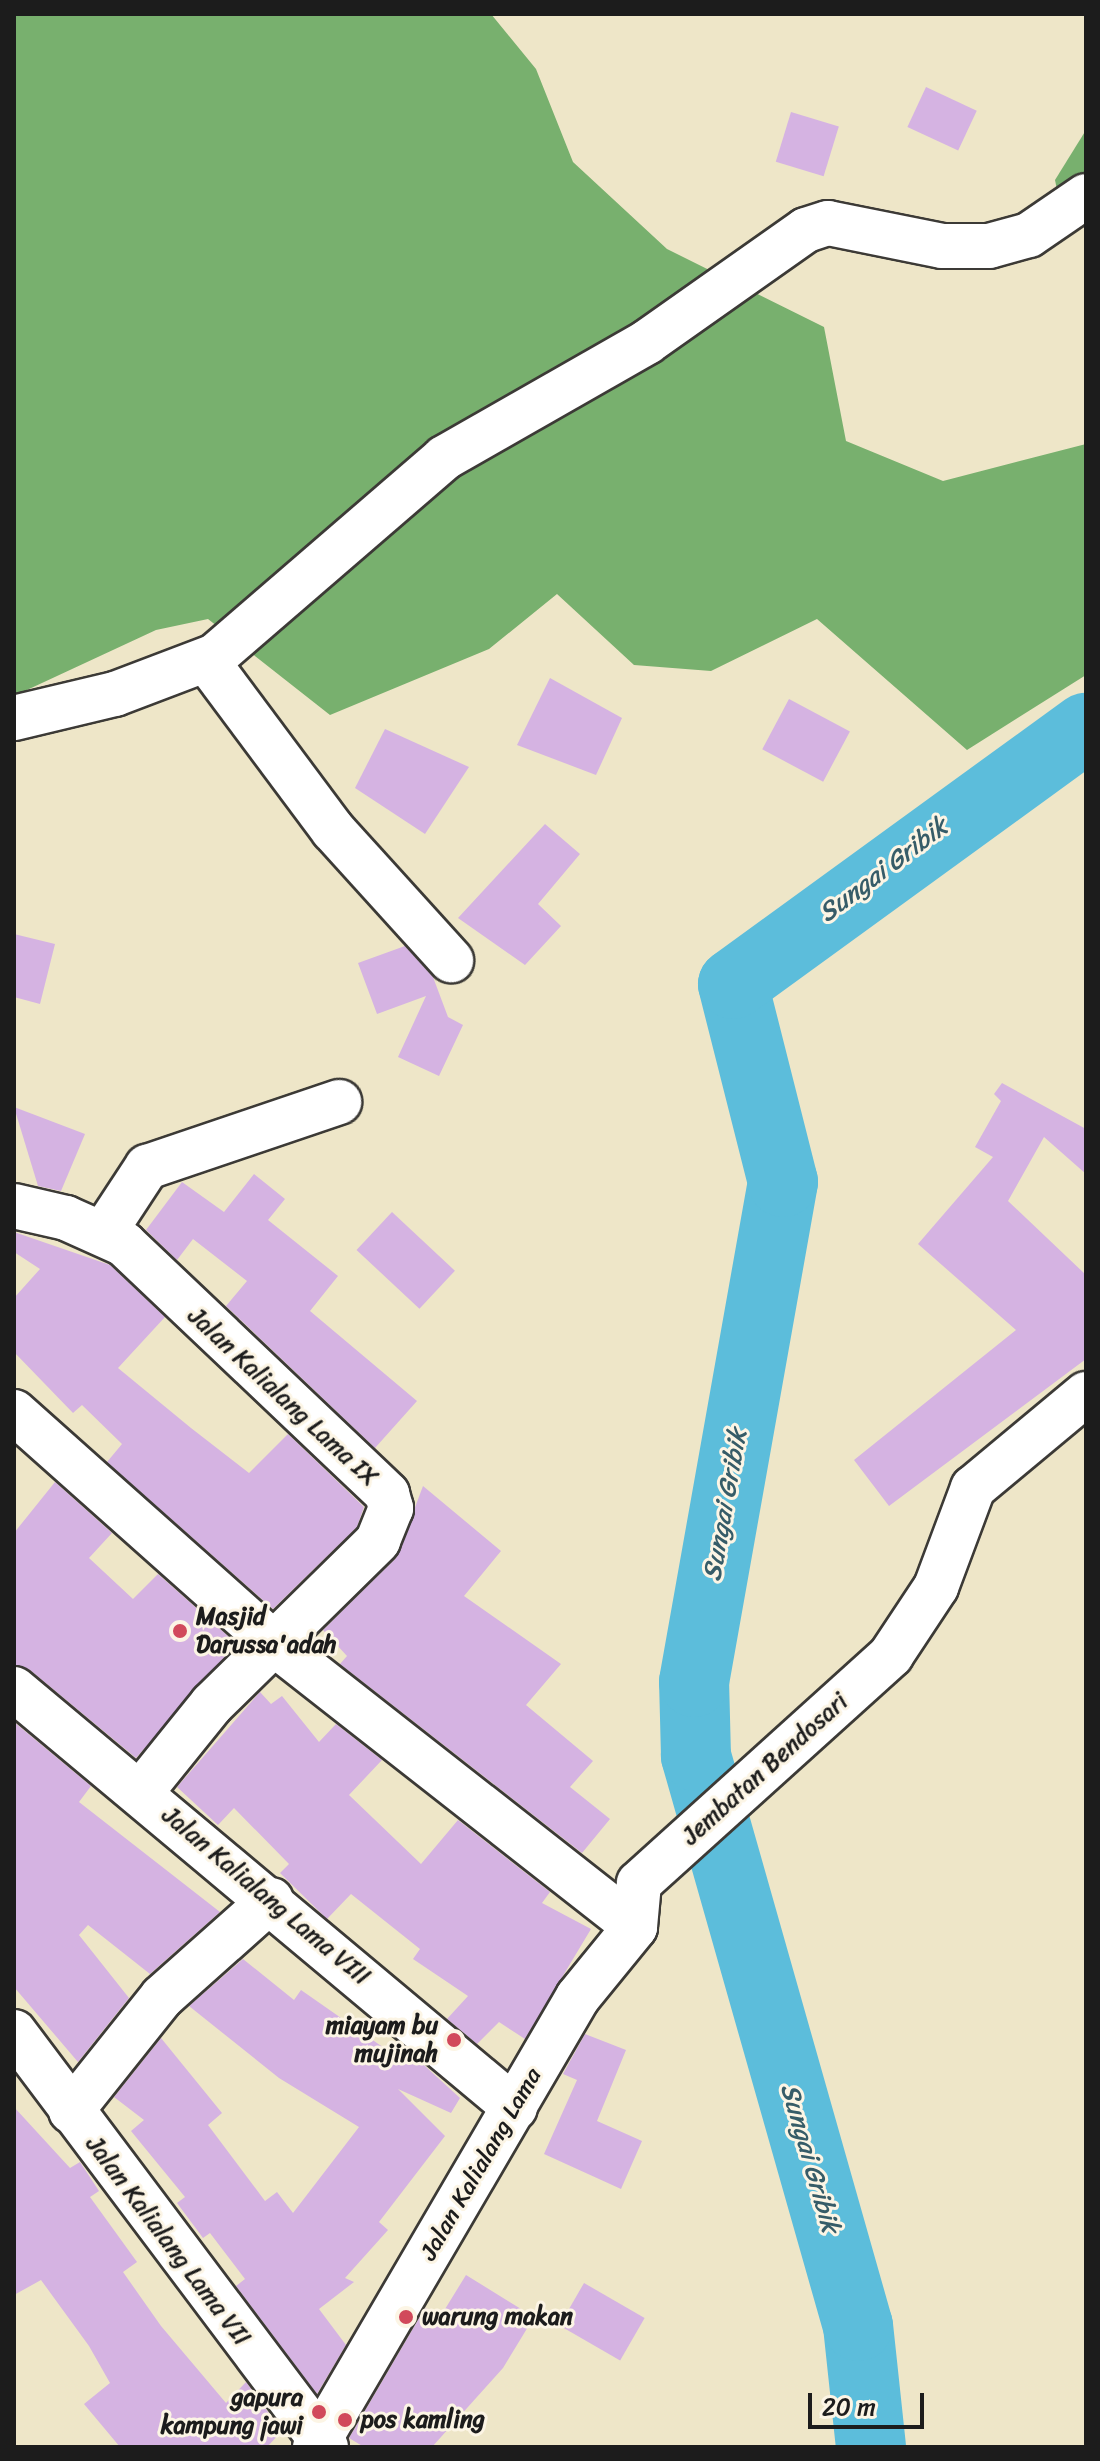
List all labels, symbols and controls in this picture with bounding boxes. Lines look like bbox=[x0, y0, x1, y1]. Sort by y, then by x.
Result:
water label: Sungai Gribik bbox=[812, 811, 954, 929]
street label: Jalan Kalialang Lama IX bbox=[182, 1302, 384, 1492]
water label: Sungai Gribik bbox=[696, 1427, 754, 1583]
place label: Masjid Darussa'adah bbox=[196, 1603, 336, 1659]
marker: Masjid Darussa'adah bbox=[171, 1622, 189, 1640]
street label: Jembatan Bendosari bbox=[677, 1688, 853, 1850]
street label: Jalan Kalialang Lama VIII bbox=[156, 1801, 376, 1991]
place label: miayam bu mujinah bbox=[326, 2012, 438, 2068]
marker: miayam bu mujinah bbox=[445, 2031, 463, 2049]
street label: Jalan Kalialang Lama bbox=[414, 2063, 548, 2265]
water label: Sungai Gribik bbox=[774, 2080, 846, 2236]
street label: Jalan Kalialang Lama VII bbox=[80, 2131, 256, 2351]
place label: warung makan bbox=[422, 2303, 573, 2331]
marker: warung makan bbox=[397, 2308, 415, 2326]
scale bar bbox=[812, 2377, 928, 2427]
place label: gapura kampung jawi bbox=[160, 2384, 303, 2440]
text: 20 m bbox=[822, 2386, 876, 2428]
marker: gapura kampung jawi bbox=[310, 2403, 328, 2421]
place label: pos kamling bbox=[361, 2406, 485, 2434]
marker: pos kamling bbox=[336, 2411, 354, 2429]

